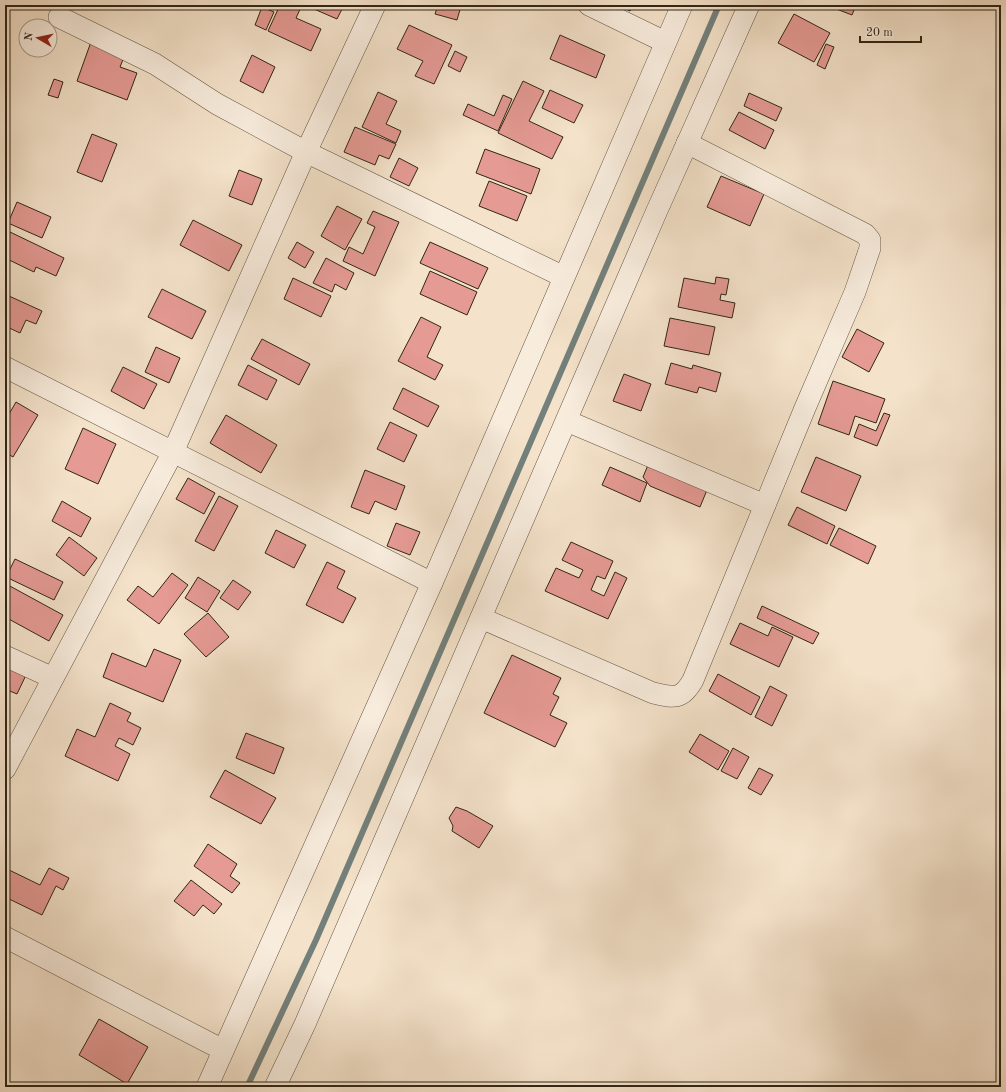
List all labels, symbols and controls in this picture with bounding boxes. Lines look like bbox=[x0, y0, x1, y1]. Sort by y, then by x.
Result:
north arrow bbox=[18, 18, 58, 58]
scale bar bbox=[860, 18, 921, 44]
text: 20 m bbox=[866, 27, 893, 39]
text: N bbox=[24, 31, 36, 42]

